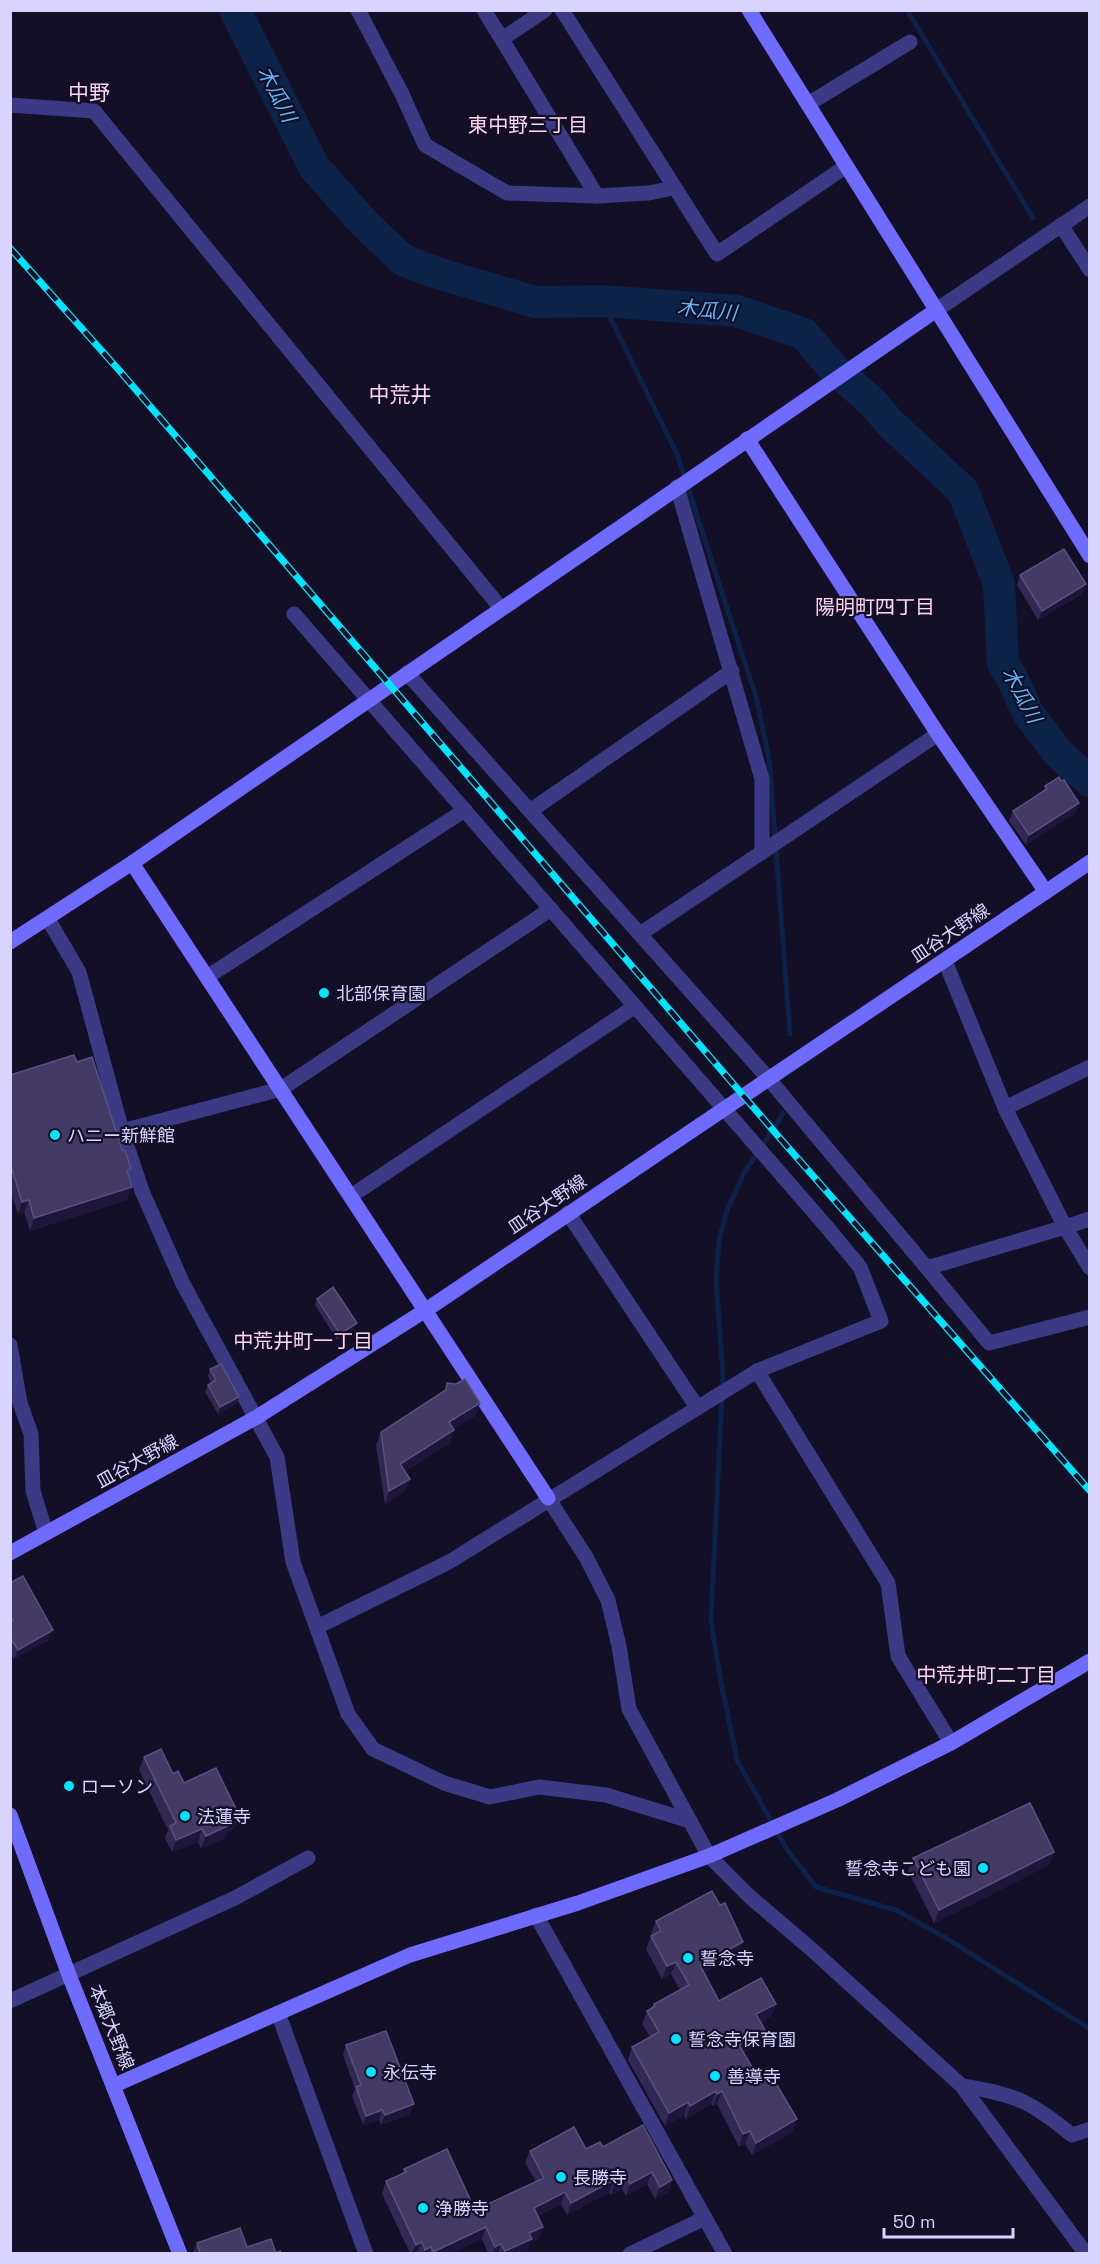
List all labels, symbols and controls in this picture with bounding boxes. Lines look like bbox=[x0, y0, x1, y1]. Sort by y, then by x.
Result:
water label: 木瓜川 bbox=[252, 61, 303, 128]
district label: 中野 bbox=[68, 79, 110, 106]
district label: 東中野三丁目 bbox=[468, 112, 588, 138]
water label: 木瓜川 bbox=[676, 294, 740, 326]
district label: 中荒井 bbox=[369, 381, 432, 408]
district label: 陽明町四丁目 bbox=[815, 594, 935, 620]
water label: 木瓜川 bbox=[996, 662, 1049, 729]
street label: 皿谷大野線 bbox=[906, 898, 994, 968]
place label: 北部保育園 bbox=[336, 982, 426, 1005]
marker: 北部保育園 bbox=[317, 986, 331, 1000]
place label: ハニー新鮮館 bbox=[67, 1124, 175, 1147]
marker: ハニー新鮮館 bbox=[48, 1128, 62, 1142]
street label: 皿谷大野線 bbox=[503, 1169, 591, 1239]
district label: 中荒井町一丁目 bbox=[233, 1328, 373, 1354]
street label: 皿谷大野線 bbox=[92, 1429, 182, 1493]
district label: 中荒井町二丁目 bbox=[916, 1662, 1056, 1688]
place label: ローソン bbox=[81, 1775, 153, 1798]
marker: ローソン bbox=[62, 1779, 76, 1793]
place label: 法蓮寺 bbox=[197, 1805, 251, 1828]
marker: 法蓮寺 bbox=[178, 1809, 192, 1823]
place label: 誓念寺こども園 bbox=[845, 1857, 971, 1880]
marker: 誓念寺こども園 bbox=[976, 1861, 990, 1875]
place label: 誓念寺 bbox=[700, 1947, 754, 1970]
marker: 誓念寺 bbox=[681, 1951, 695, 1965]
street label: 本郷大野線 bbox=[84, 1981, 140, 2073]
place label: 誓念寺保育園 bbox=[688, 2028, 796, 2051]
marker: 誓念寺保育園 bbox=[669, 2032, 683, 2046]
place label: 永伝寺 bbox=[383, 2061, 437, 2084]
marker: 永伝寺 bbox=[364, 2065, 378, 2079]
place label: 善導寺 bbox=[727, 2065, 781, 2088]
marker: 善導寺 bbox=[708, 2069, 722, 2083]
place label: 長勝寺 bbox=[573, 2166, 627, 2189]
marker: 長勝寺 bbox=[554, 2170, 568, 2184]
place label: 浄勝寺 bbox=[435, 2197, 489, 2220]
marker: 浄勝寺 bbox=[416, 2201, 430, 2215]
scale bar bbox=[884, 2201, 1013, 2239]
text: 50 m bbox=[893, 2210, 935, 2233]

